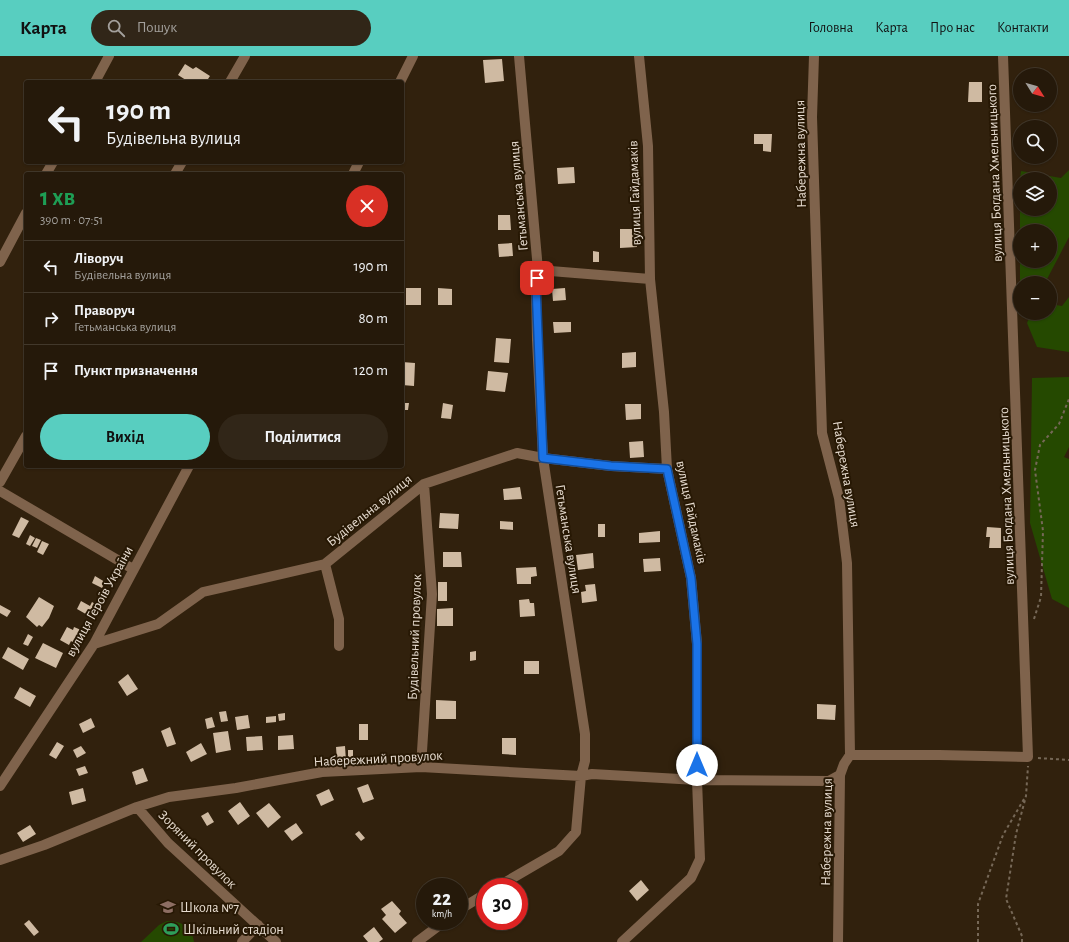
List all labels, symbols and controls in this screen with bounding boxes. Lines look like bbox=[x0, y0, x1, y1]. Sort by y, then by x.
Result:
search box bbox=[91, 10, 371, 46]
icon: search bbox=[105, 17, 127, 39]
text: Карта bbox=[20, 19, 67, 38]
text: Пошук bbox=[137, 20, 177, 35]
text: Головна bbox=[808, 21, 853, 35]
text: Карта bbox=[875, 21, 908, 35]
text: Про нас bbox=[930, 21, 975, 35]
text: Контакти bbox=[997, 21, 1049, 35]
north arrow bbox=[1013, 68, 1057, 112]
map controls bbox=[1013, 68, 1057, 320]
street label: вулиця Богдана Хмельницького bbox=[985, 84, 1005, 262]
icon: left bbox=[40, 96, 92, 148]
text: 190 m bbox=[106, 97, 171, 125]
street label: Набережна вулиця bbox=[793, 100, 809, 208]
button: search bbox=[1013, 120, 1057, 164]
text: Будівельна вулиця bbox=[106, 130, 241, 148]
street label: Гетьманська вулиця bbox=[507, 140, 531, 251]
street label: вулиця Гайдамаків bbox=[626, 140, 644, 246]
button: layers bbox=[1013, 172, 1057, 216]
button: close bbox=[346, 185, 388, 227]
text: 1 хв bbox=[40, 186, 75, 210]
text: 390 m · 07:51 bbox=[40, 214, 103, 227]
button: + bbox=[1013, 224, 1057, 268]
text: Ліворуч bbox=[74, 251, 124, 266]
icon: left bbox=[40, 256, 62, 278]
text: 190 m bbox=[353, 259, 388, 274]
pin bbox=[520, 261, 554, 295]
icon: arrive bbox=[526, 267, 548, 289]
text: Будівельна вулиця bbox=[74, 269, 172, 282]
button: − bbox=[1013, 276, 1057, 320]
text: Праворуч bbox=[74, 303, 135, 318]
icon: right bbox=[40, 308, 62, 330]
text: 80 m bbox=[358, 311, 388, 326]
text: Гетьманська вулиця bbox=[74, 321, 176, 334]
icon: arrive bbox=[40, 360, 62, 382]
text: Пункт призначення bbox=[74, 363, 198, 378]
text: 120 m bbox=[354, 363, 388, 378]
street label: вулиця Богдана Хмельницького bbox=[997, 407, 1017, 585]
button: Вихід bbox=[40, 414, 210, 460]
button: Поділитися bbox=[218, 414, 388, 460]
street label: Набережна вулиця bbox=[830, 420, 862, 529]
street label: вулиця Гайдамаків bbox=[673, 459, 709, 565]
street label: Будівельна вулиця bbox=[324, 472, 415, 549]
street label: Гетьманська вулиця bbox=[552, 484, 584, 595]
street label: вулиця Героїв України bbox=[64, 544, 136, 659]
street label: Будівельний провулок bbox=[406, 573, 424, 700]
position arrow bbox=[676, 744, 718, 786]
street label: Набережний провулок bbox=[313, 749, 443, 769]
street label: Набережна вулиця bbox=[819, 778, 835, 886]
street label: Зоряний провулок bbox=[155, 808, 240, 892]
speed limit sign: 30 bbox=[476, 878, 528, 930]
text: 22 bbox=[433, 889, 451, 909]
school or university icon: Школа №7 bbox=[159, 898, 177, 916]
place label: Школа №7 bbox=[180, 901, 239, 915]
text: km/h bbox=[432, 909, 452, 919]
sports icon: Шкільний стадіон bbox=[162, 920, 180, 938]
place label: Шкільний стадіон bbox=[183, 923, 284, 937]

